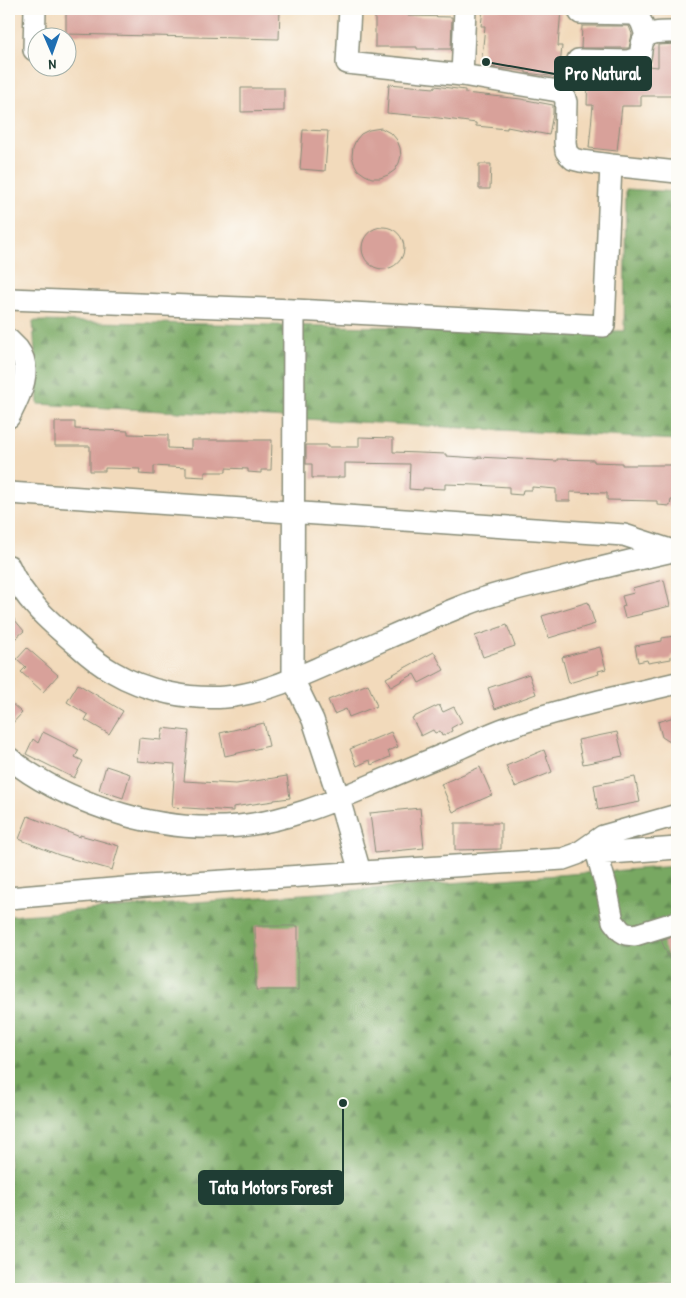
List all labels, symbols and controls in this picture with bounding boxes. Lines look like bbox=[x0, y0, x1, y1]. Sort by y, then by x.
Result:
north arrow bbox=[28, 28, 78, 78]
text: N bbox=[48, 56, 57, 75]
callout: Pro Natural bbox=[555, 57, 651, 90]
text: Pro Natural bbox=[565, 61, 642, 86]
callout: Tata Motors Forest bbox=[199, 1171, 343, 1204]
text: Tata Motors Forest bbox=[208, 1175, 334, 1200]

